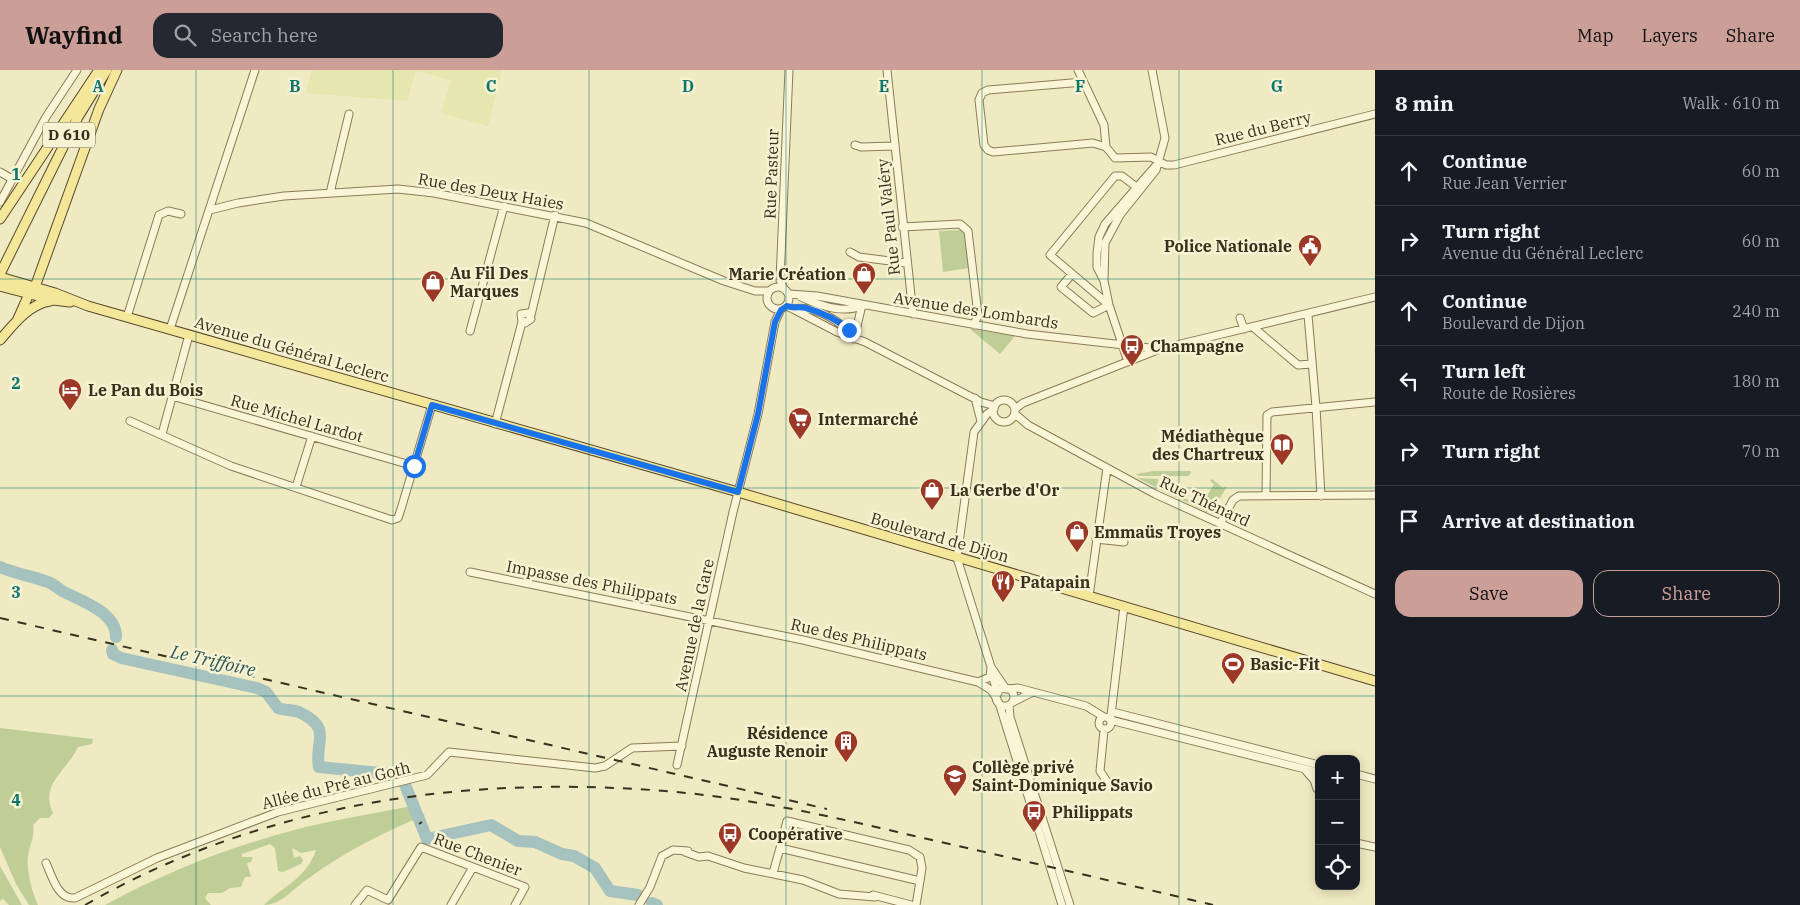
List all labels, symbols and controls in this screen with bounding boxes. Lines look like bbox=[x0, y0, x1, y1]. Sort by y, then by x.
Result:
search box bbox=[153, 13, 503, 58]
text: Wayfind bbox=[25, 19, 123, 51]
icon: search bbox=[171, 21, 199, 49]
text: Search here bbox=[211, 23, 318, 47]
text: Map bbox=[1577, 24, 1614, 47]
text: Layers bbox=[1642, 24, 1698, 47]
text: Share bbox=[1726, 24, 1775, 47]
text: A bbox=[92, 76, 104, 96]
text: B bbox=[289, 76, 301, 96]
text: C bbox=[486, 76, 496, 96]
text: D bbox=[682, 76, 694, 96]
text: E bbox=[879, 76, 889, 96]
text: F bbox=[1075, 76, 1085, 96]
text: G bbox=[1271, 76, 1283, 96]
text: 8 min bbox=[1395, 89, 1454, 117]
text: Walk · 610 m bbox=[1682, 93, 1780, 113]
street label: Rue du Berry bbox=[1213, 106, 1314, 150]
road number: D 610 bbox=[43, 122, 95, 148]
street label: Rue Pasteur bbox=[759, 129, 783, 219]
text: Continue bbox=[1442, 149, 1527, 173]
street label: Rue Paul Valéry bbox=[872, 157, 904, 276]
icon: ahead bbox=[1395, 157, 1423, 185]
text: 60 m bbox=[1742, 161, 1780, 181]
text: 1 bbox=[11, 164, 21, 184]
street label: Rue des Deux Haies bbox=[416, 168, 566, 214]
text: Rue Jean Verrier bbox=[1442, 173, 1567, 193]
text: Turn right bbox=[1442, 219, 1540, 243]
icon: right bbox=[1395, 227, 1423, 255]
text: 60 m bbox=[1742, 231, 1780, 251]
public building icon: Police Nationale bbox=[1297, 233, 1323, 267]
place label: Police Nationale bbox=[1164, 236, 1292, 256]
text: Avenue du Général Leclerc bbox=[1442, 243, 1644, 263]
shop icon: Marie Création bbox=[851, 261, 877, 295]
place label: Au Fil Des Marques bbox=[450, 263, 528, 301]
place label: Marie Création bbox=[728, 264, 846, 284]
shop icon: Au Fil Des Marques bbox=[420, 269, 446, 303]
street label: Avenue des Lombards bbox=[892, 287, 1060, 333]
text: Continue bbox=[1442, 289, 1527, 313]
icon: ahead bbox=[1395, 297, 1423, 325]
text: 240 m bbox=[1732, 301, 1780, 321]
street label: Avenue du Général Leclerc bbox=[192, 312, 392, 386]
text: Boulevard de Dijon bbox=[1442, 313, 1585, 333]
route end bbox=[838, 319, 861, 342]
bus stop icon: Champagne bbox=[1119, 333, 1145, 367]
place label: Champagne bbox=[1150, 336, 1244, 356]
text: Turn left bbox=[1442, 359, 1525, 383]
icon: left bbox=[1395, 367, 1423, 395]
text: 180 m bbox=[1732, 371, 1780, 391]
text: 2 bbox=[11, 373, 21, 393]
hotel icon: Le Pan du Bois bbox=[57, 377, 83, 411]
place label: Le Pan du Bois bbox=[88, 380, 203, 400]
text: Route de Rosières bbox=[1442, 383, 1576, 403]
street label: Rue Michel Lardot bbox=[228, 390, 366, 447]
supermarket icon: Intermarché bbox=[787, 406, 813, 440]
place label: Intermarché bbox=[818, 409, 918, 429]
place label: Médiathèque des Chartreux bbox=[1152, 426, 1265, 464]
library icon: Médiathèque des Chartreux bbox=[1269, 432, 1295, 466]
icon: right bbox=[1395, 437, 1423, 465]
text: Turn right bbox=[1442, 439, 1540, 463]
text: 70 m bbox=[1742, 441, 1780, 461]
route start bbox=[403, 455, 426, 478]
street label: Rue Thénard bbox=[1157, 471, 1254, 531]
shop icon: La Gerbe d'Or bbox=[919, 477, 945, 511]
place label: La Gerbe d'Or bbox=[950, 480, 1060, 500]
icon: arrive bbox=[1395, 507, 1423, 535]
street label: Boulevard de Dijon bbox=[868, 508, 1012, 566]
text: Arrive at destination bbox=[1442, 509, 1635, 533]
shop icon: Emmaüs Troyes bbox=[1064, 519, 1090, 553]
place label: Emmaüs Troyes bbox=[1094, 522, 1221, 542]
street label: Impasse des Philippats bbox=[505, 556, 679, 608]
street label: Avenue de la Gare bbox=[670, 557, 718, 693]
restaurant icon: Patapain bbox=[990, 569, 1016, 603]
button: Save bbox=[1395, 570, 1583, 617]
button: Share bbox=[1593, 570, 1780, 617]
place label: Patapain bbox=[1020, 572, 1091, 592]
text: 3 bbox=[11, 582, 21, 602]
street label: Rue des Philippats bbox=[789, 614, 929, 664]
water label: Le Triffoire bbox=[168, 639, 258, 681]
sports icon: Basic-Fit bbox=[1220, 651, 1246, 685]
place label: Basic-Fit bbox=[1250, 654, 1320, 674]
place label: Résidence Auguste Renoir bbox=[707, 723, 828, 761]
building icon: Résidence Auguste Renoir bbox=[833, 729, 859, 763]
map controls bbox=[1315, 755, 1360, 890]
button: + bbox=[1315, 755, 1360, 800]
street label: Allée du Pré au Goth bbox=[260, 757, 412, 813]
place label: Collège privé Saint-Dominique Savio bbox=[972, 757, 1153, 795]
school or university icon: Collège privé Saint-Dominique Savio bbox=[942, 763, 968, 797]
text: 4 bbox=[11, 790, 21, 810]
bus stop icon: Philippats bbox=[1021, 799, 1047, 833]
button: − bbox=[1315, 800, 1360, 845]
place label: Philippats bbox=[1052, 802, 1133, 822]
bus stop icon: Coopérative bbox=[717, 821, 743, 855]
place label: Coopérative bbox=[748, 824, 843, 844]
street label: Rue Chenier bbox=[431, 828, 525, 880]
button: locate bbox=[1315, 845, 1360, 890]

